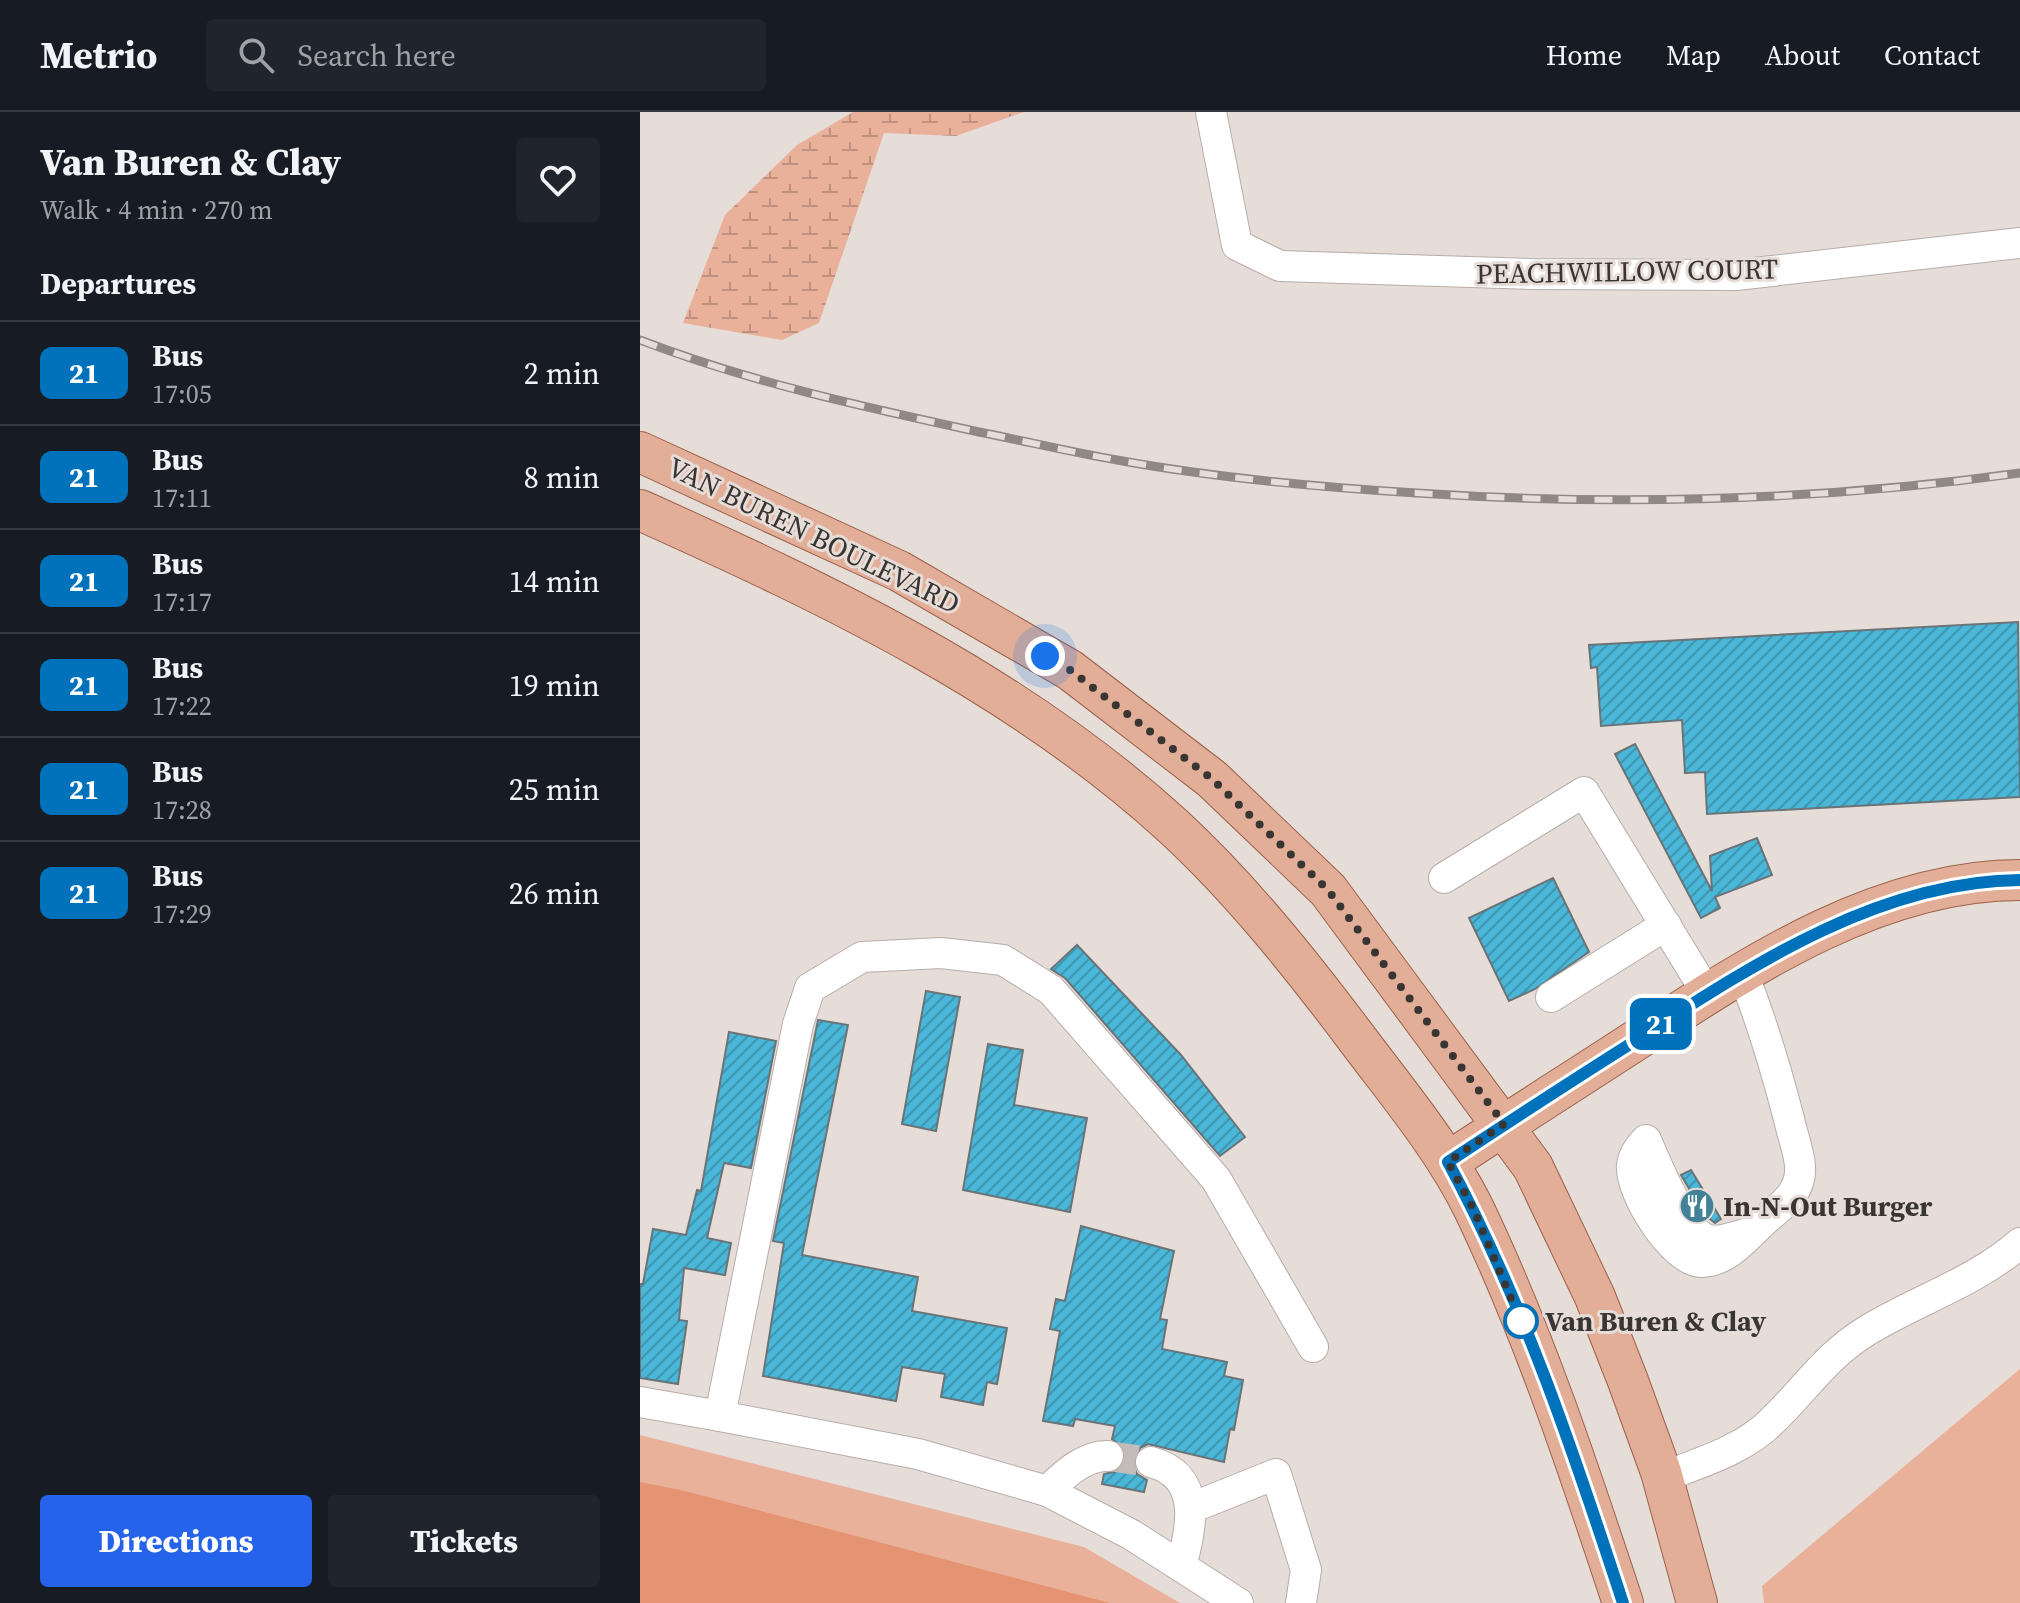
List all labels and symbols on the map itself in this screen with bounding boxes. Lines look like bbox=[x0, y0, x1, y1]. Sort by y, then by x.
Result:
street label: PEACHWILLOW COURT bbox=[1476, 249, 1779, 293]
street label: VAN BUREN BOULEVARD bbox=[662, 448, 966, 622]
your location bbox=[1025, 636, 1065, 676]
line badge: 21 bbox=[1625, 998, 1697, 1050]
restaurant icon: In-N-Out Burger bbox=[1678, 1187, 1716, 1225]
place label: In-N-Out Burger bbox=[1723, 1187, 1932, 1225]
place label: Van Buren & Clay bbox=[1545, 1302, 1766, 1340]
marker: Van Buren & Clay bbox=[1504, 1304, 1538, 1338]

